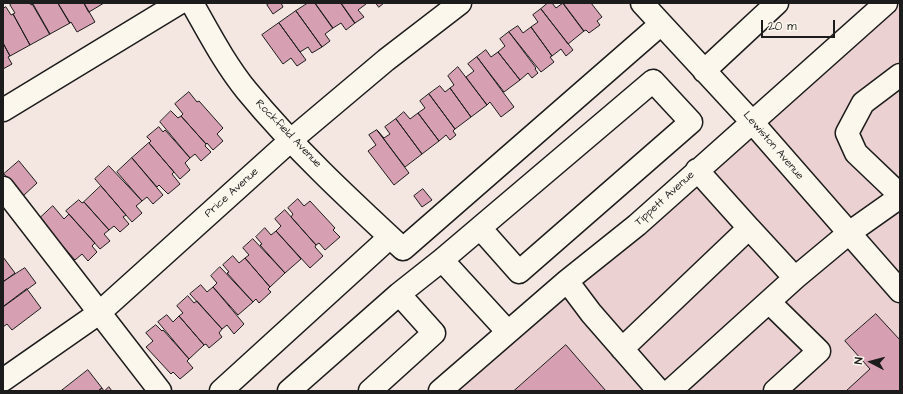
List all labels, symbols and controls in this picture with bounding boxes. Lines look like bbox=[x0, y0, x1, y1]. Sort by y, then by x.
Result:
scale bar bbox=[763, 12, 837, 38]
text: 20 m bbox=[768, 18, 797, 35]
street label: Rockfield Avenue bbox=[252, 97, 324, 171]
street label: Lewiston Avenue bbox=[740, 109, 806, 183]
street label: Price Avenue bbox=[202, 165, 262, 221]
street label: Tippett Avenue bbox=[632, 169, 698, 229]
north arrow bbox=[851, 342, 891, 382]
text: N bbox=[851, 356, 866, 365]

